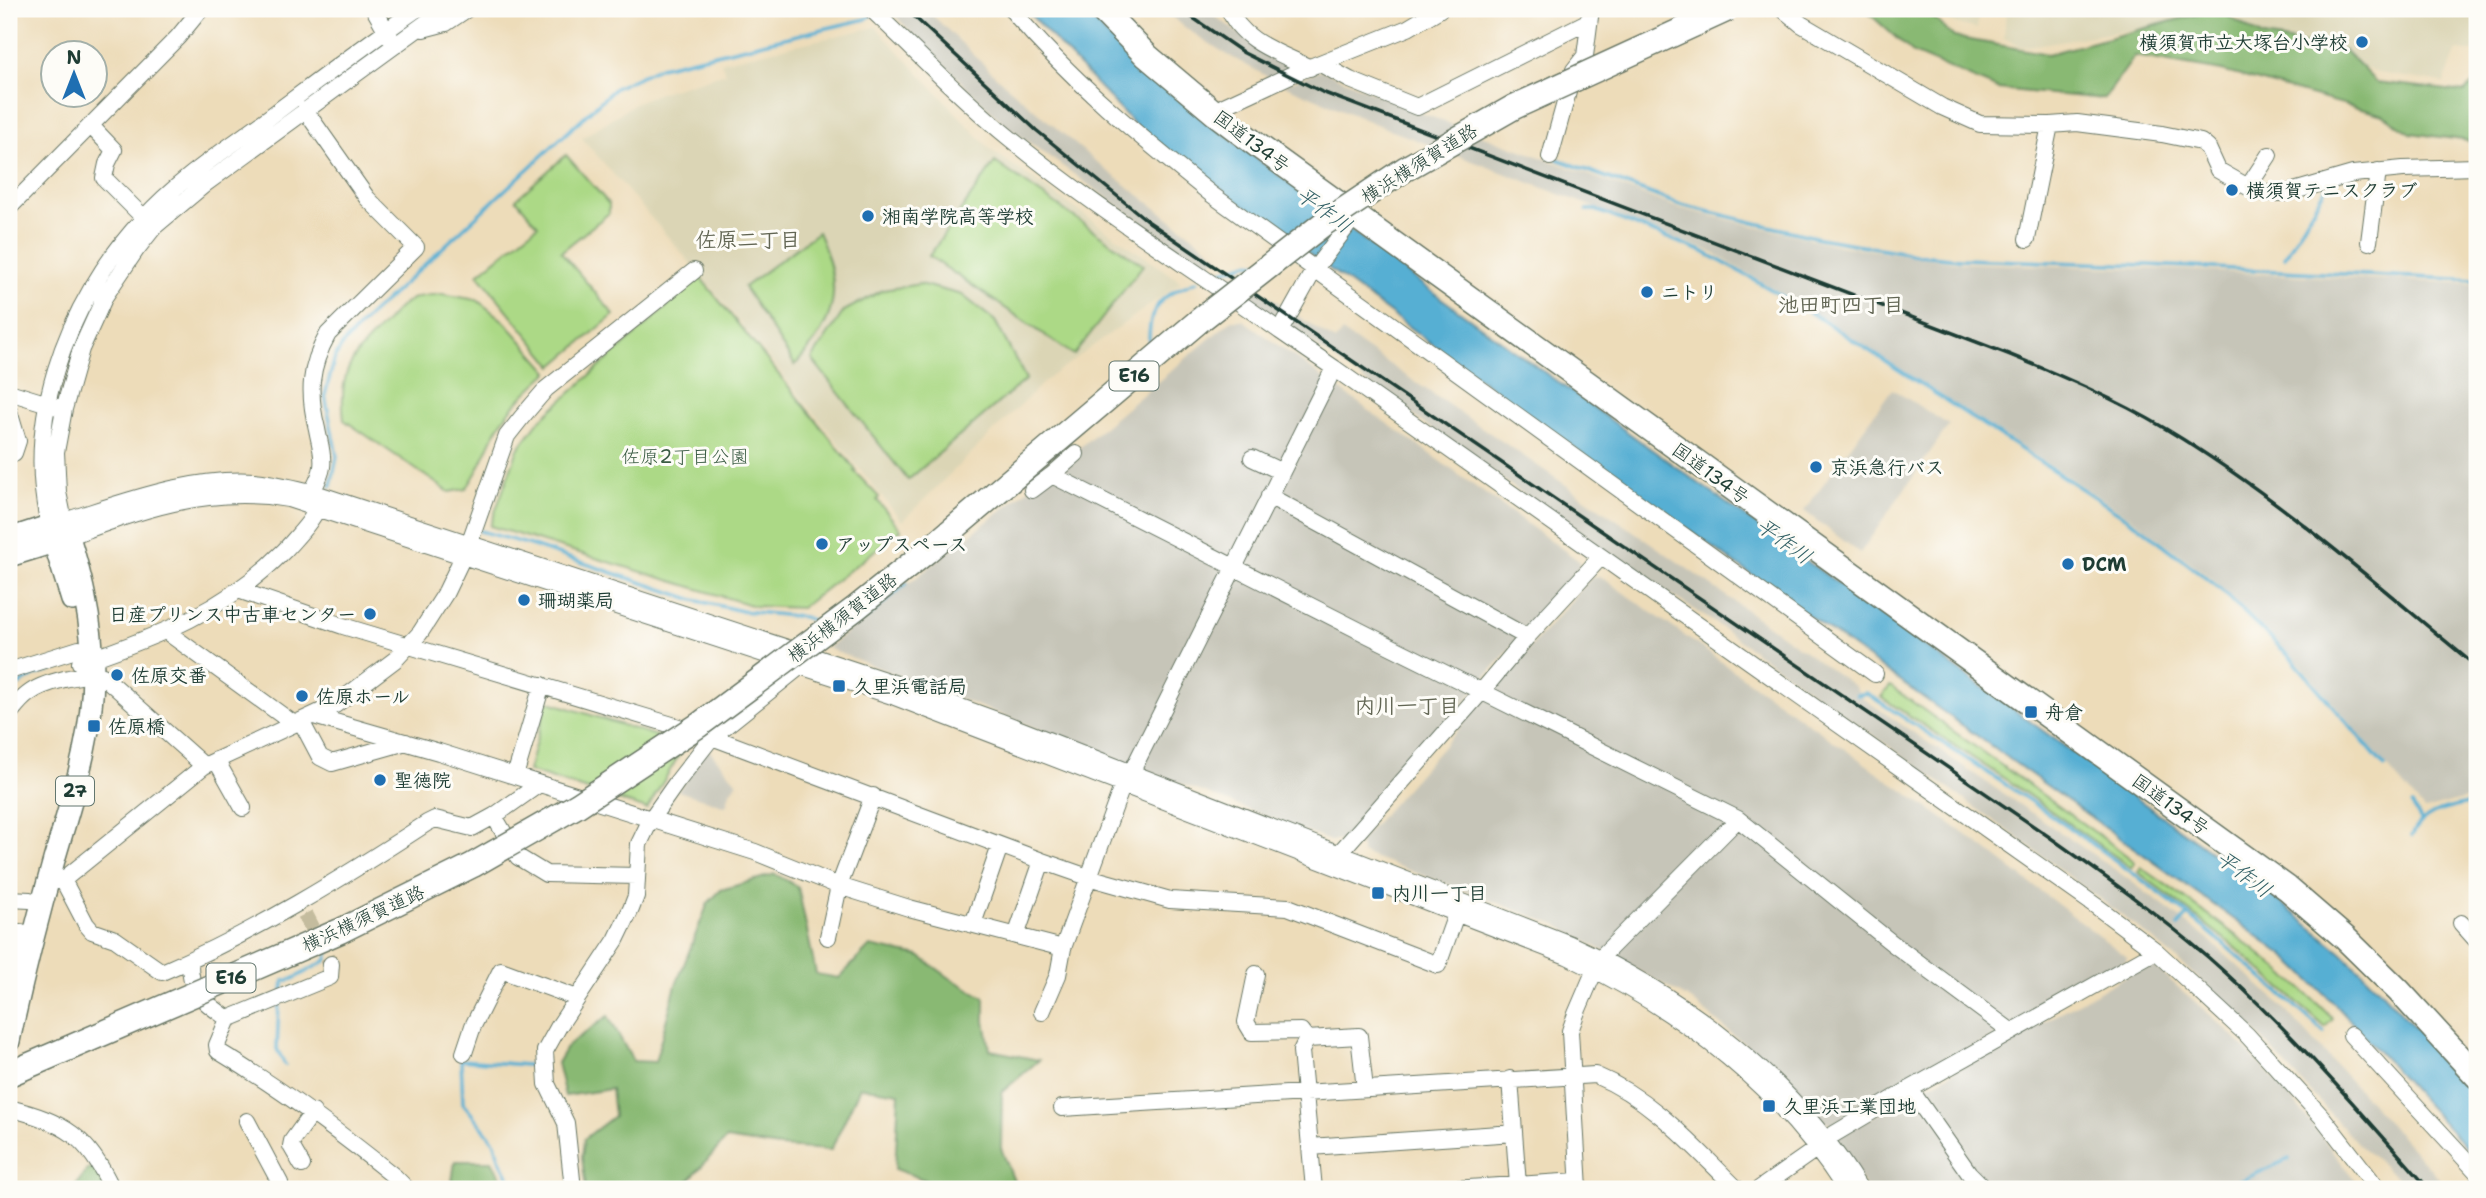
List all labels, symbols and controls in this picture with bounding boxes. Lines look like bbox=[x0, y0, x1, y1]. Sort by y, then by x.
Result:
place label: 横須賀市立大塚台小学校 bbox=[2139, 30, 2348, 55]
marker: 横須賀市立大塚台小学校 bbox=[2354, 34, 2370, 50]
north arrow bbox=[38, 38, 108, 108]
text: N bbox=[66, 45, 82, 70]
street label: 国道134号 bbox=[1208, 104, 1295, 178]
street label: 横浜横須賀道路 bbox=[1356, 118, 1482, 209]
place label: 横須賀テニスクラブ bbox=[2246, 178, 2417, 203]
water label: 平作川 bbox=[1290, 180, 1358, 240]
marker: 横須賀テニスクラブ bbox=[2224, 182, 2240, 198]
place label: 湘南学院高等学校 bbox=[882, 204, 1034, 229]
marker: 湘南学院高等学校 bbox=[860, 208, 876, 224]
district label: 佐原二丁目 bbox=[696, 226, 801, 254]
place label: ニトリ bbox=[1661, 280, 1718, 305]
marker: ニトリ bbox=[1639, 284, 1655, 300]
district label: 池田町四丁目 bbox=[1778, 291, 1904, 319]
road number: E16 bbox=[1110, 362, 1158, 390]
street label: 国道134号 bbox=[1667, 437, 1754, 510]
park label: 佐原2丁目公園 bbox=[621, 444, 749, 469]
place label: 京浜急行バス bbox=[1830, 455, 1944, 480]
marker: 京浜急行バス bbox=[1808, 459, 1824, 475]
water label: 平作川 bbox=[1750, 511, 1818, 571]
place label: アップスペース bbox=[836, 532, 967, 557]
marker: アップスペース bbox=[814, 536, 830, 552]
place label: DCM bbox=[2082, 552, 2127, 577]
marker: DCM bbox=[2060, 556, 2076, 572]
street label: 横浜横須賀道路 bbox=[782, 567, 902, 668]
place label: 珊瑚薬局 bbox=[538, 588, 614, 613]
marker: 珊瑚薬局 bbox=[516, 592, 532, 608]
place label: 日産プリンス中古車センター bbox=[109, 602, 356, 627]
marker: 日産プリンス中古車センター bbox=[362, 606, 378, 622]
place label: 佐原交番 bbox=[131, 663, 207, 688]
marker: 佐原交番 bbox=[109, 667, 125, 683]
place label: 久里浜電話局 bbox=[853, 674, 967, 699]
marker: 久里浜電話局 bbox=[831, 678, 847, 694]
place label: 佐原ホール bbox=[316, 684, 410, 709]
marker: 佐原ホール bbox=[294, 688, 310, 704]
district label: 内川一丁目 bbox=[1355, 692, 1460, 720]
place label: 舟倉 bbox=[2045, 700, 2083, 725]
marker: 舟倉 bbox=[2023, 704, 2039, 720]
place label: 佐原橋 bbox=[108, 714, 165, 739]
marker: 佐原橋 bbox=[86, 718, 102, 734]
place label: 聖徳院 bbox=[394, 768, 451, 793]
street label: 国道134号 bbox=[2127, 768, 2214, 841]
marker: 聖徳院 bbox=[372, 772, 388, 788]
road number: 27 bbox=[56, 776, 94, 806]
water label: 平作川 bbox=[2210, 844, 2278, 904]
street label: 横浜横須賀道路 bbox=[298, 879, 429, 958]
place label: 内川一丁目 bbox=[1392, 881, 1487, 906]
marker: 内川一丁目 bbox=[1370, 885, 1386, 901]
road number: E16 bbox=[206, 964, 256, 993]
place label: 久里浜工業団地 bbox=[1783, 1094, 1916, 1119]
marker: 久里浜工業団地 bbox=[1761, 1098, 1777, 1114]

